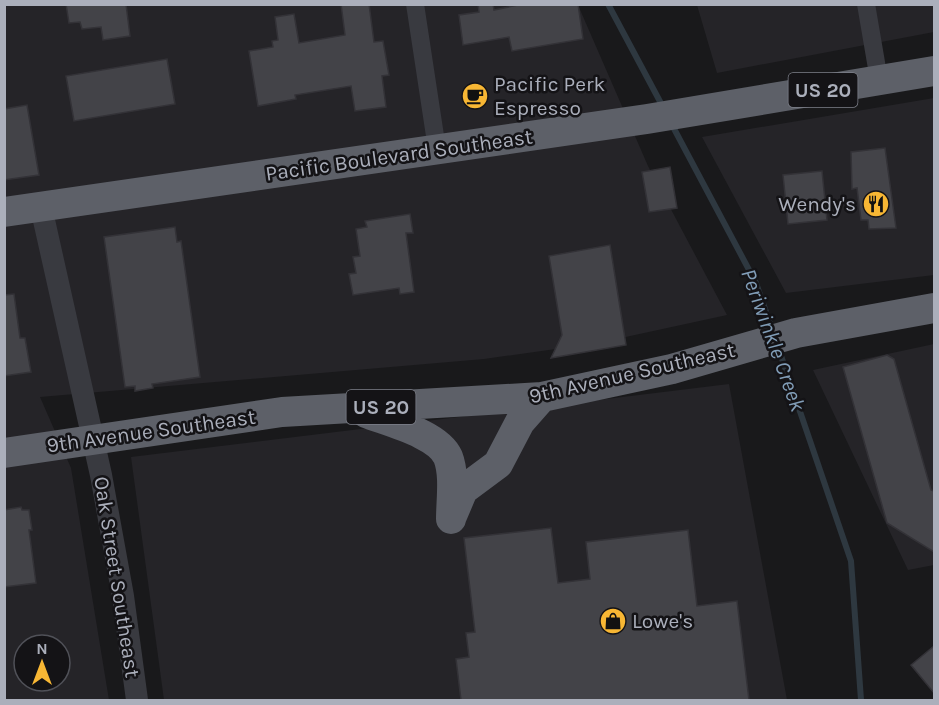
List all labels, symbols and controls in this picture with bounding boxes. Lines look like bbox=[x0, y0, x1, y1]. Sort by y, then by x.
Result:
place label: Pacific Perk Espresso bbox=[494, 72, 606, 120]
road number: US 20 bbox=[788, 73, 858, 107]
cafe icon: Pacific Perk Espresso bbox=[460, 81, 490, 111]
street label: Pacific Boulevard Southeast bbox=[264, 124, 534, 186]
restaurant icon: Wendy's bbox=[861, 189, 891, 219]
place label: Wendy's bbox=[778, 192, 856, 216]
water label: Periwinkle Creek bbox=[735, 265, 811, 416]
street label: 9th Avenue Southeast bbox=[527, 338, 737, 408]
road number: US 20 bbox=[346, 390, 416, 424]
street label: 9th Avenue Southeast bbox=[45, 404, 257, 458]
street label: Oak Street Southeast bbox=[89, 475, 145, 679]
shop icon: Lowe's bbox=[598, 606, 628, 636]
place label: Lowe's bbox=[632, 609, 693, 633]
north arrow bbox=[12, 633, 72, 693]
text: N bbox=[36, 639, 48, 658]

